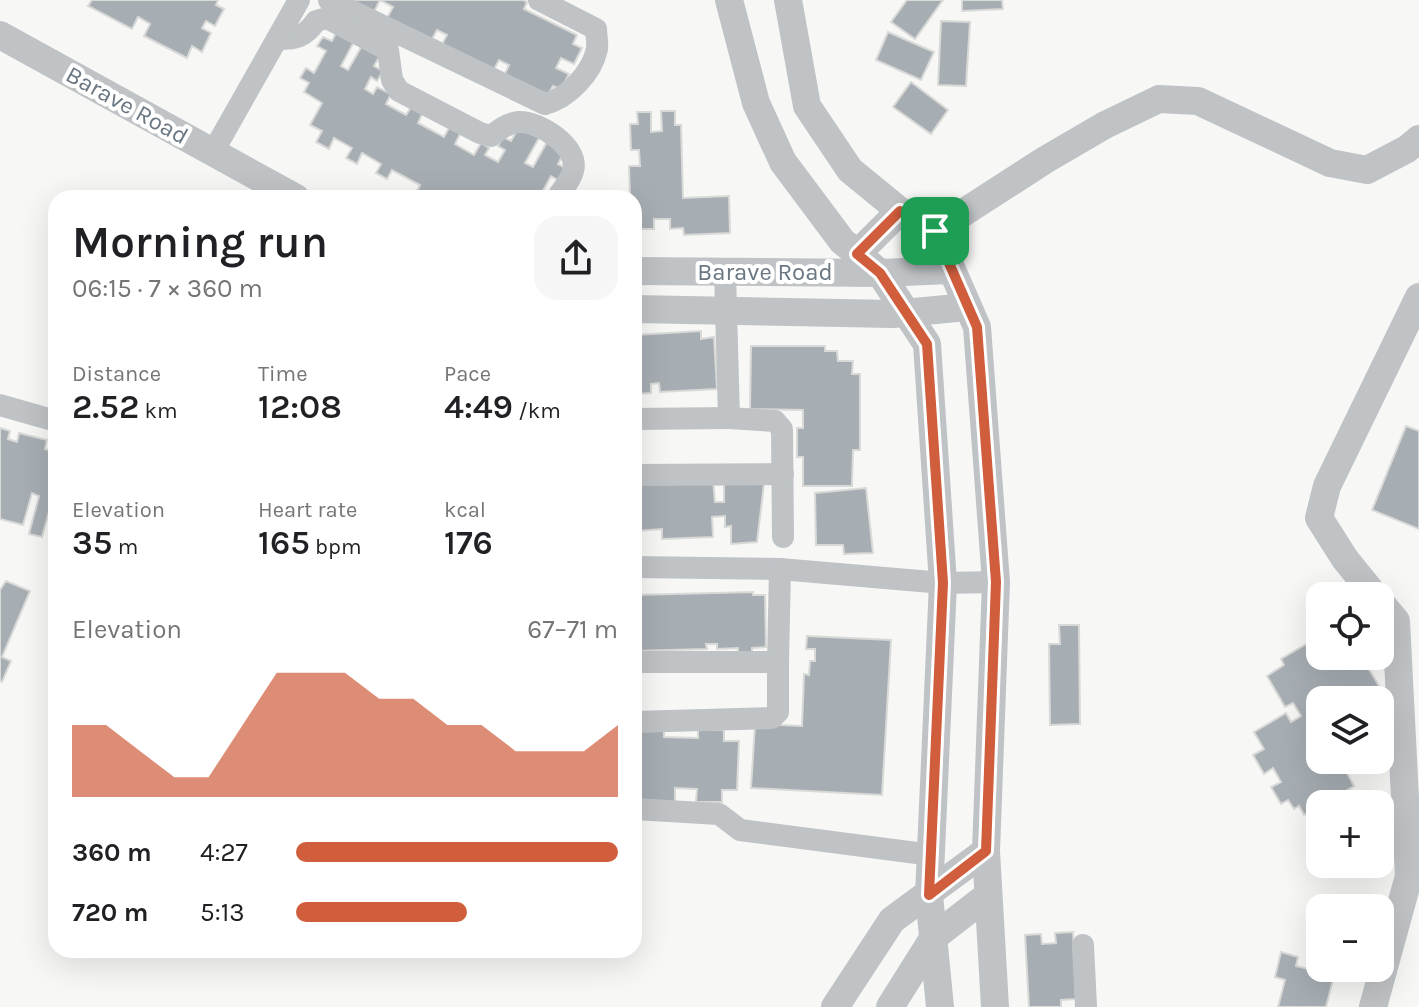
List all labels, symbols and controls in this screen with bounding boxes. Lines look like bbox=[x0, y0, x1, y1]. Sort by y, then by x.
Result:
street label: Barave Road bbox=[61, 60, 193, 150]
pin bbox=[901, 197, 969, 265]
icon: arrive bbox=[913, 209, 957, 253]
button: share bbox=[534, 216, 618, 300]
text: Morning run bbox=[72, 217, 328, 268]
street label: Barave Road bbox=[697, 258, 833, 286]
text: 06:15 · 7 × 360 m bbox=[72, 273, 263, 304]
text: Distance bbox=[72, 361, 161, 387]
text: Time bbox=[258, 361, 307, 387]
text: Pace bbox=[444, 361, 491, 387]
text: 2.52 bbox=[72, 387, 139, 427]
text: 12:08 bbox=[258, 387, 342, 427]
text: 4:49 bbox=[444, 387, 513, 427]
text: km bbox=[139, 398, 177, 424]
text: /km bbox=[513, 398, 561, 424]
text: Elevation bbox=[72, 497, 165, 523]
text: Heart rate bbox=[258, 497, 357, 523]
text: kcal bbox=[444, 497, 486, 523]
text: 35 bbox=[72, 523, 112, 563]
text: 165 bbox=[258, 523, 310, 563]
text: 176 bbox=[444, 523, 493, 563]
text: m bbox=[112, 534, 138, 560]
text: bpm bbox=[310, 534, 362, 560]
map controls bbox=[1306, 582, 1394, 982]
button: locate bbox=[1306, 582, 1394, 670]
text: Elevation bbox=[72, 614, 182, 645]
text: 67–71 m bbox=[527, 614, 618, 645]
button: layers bbox=[1306, 686, 1394, 774]
button: + bbox=[1306, 790, 1394, 878]
text: 360 m bbox=[72, 837, 152, 868]
text: 4:27 bbox=[200, 837, 248, 868]
button: − bbox=[1306, 894, 1394, 982]
text: 720 m bbox=[72, 897, 148, 928]
text: 5:13 bbox=[200, 897, 245, 928]

